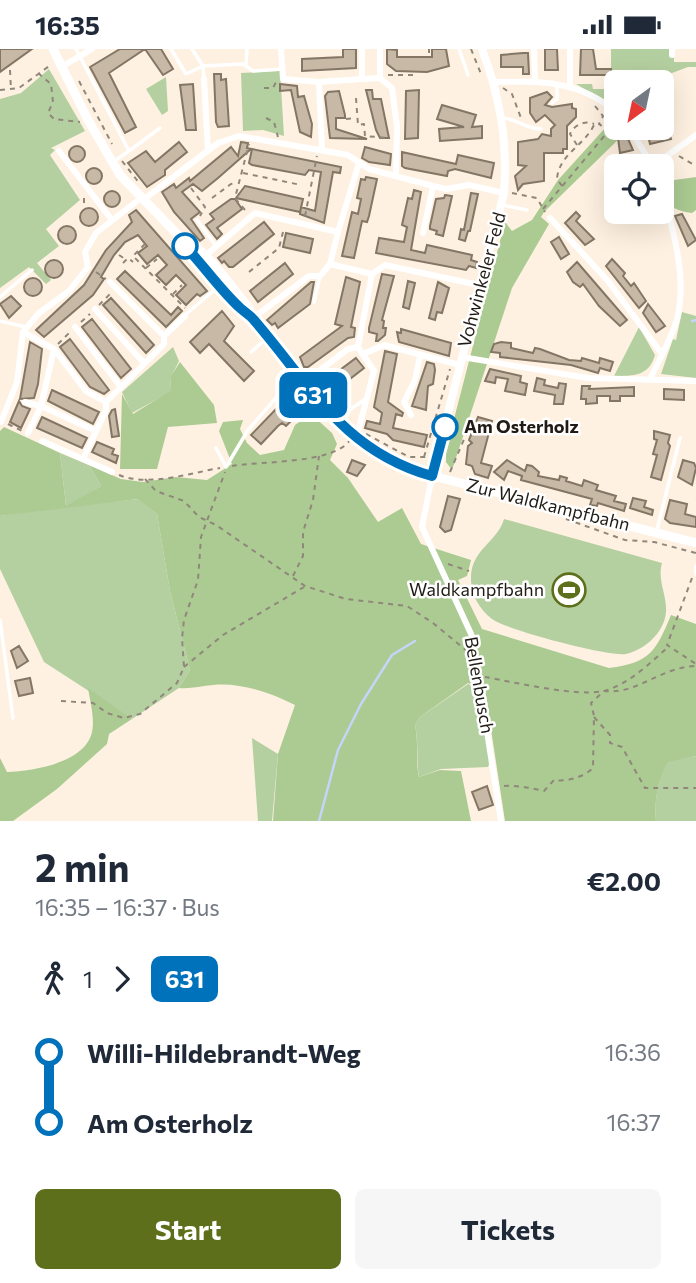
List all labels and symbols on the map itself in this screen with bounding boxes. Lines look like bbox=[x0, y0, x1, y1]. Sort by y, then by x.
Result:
north arrow bbox=[604, 70, 674, 140]
street label: Vohwinkeler Feld bbox=[452, 210, 510, 350]
unlabelled marker bbox=[172, 233, 198, 259]
line badge: 631 bbox=[273, 372, 353, 418]
marker: Am Osterholz bbox=[432, 414, 458, 440]
place label: Am Osterholz bbox=[464, 415, 579, 437]
street label: Zur Waldkampfbahn bbox=[464, 473, 632, 535]
sports icon: Waldkampfbahn bbox=[550, 571, 588, 609]
place label: Waldkampfbahn bbox=[409, 578, 544, 600]
street label: Bellenbusch bbox=[461, 635, 499, 735]

